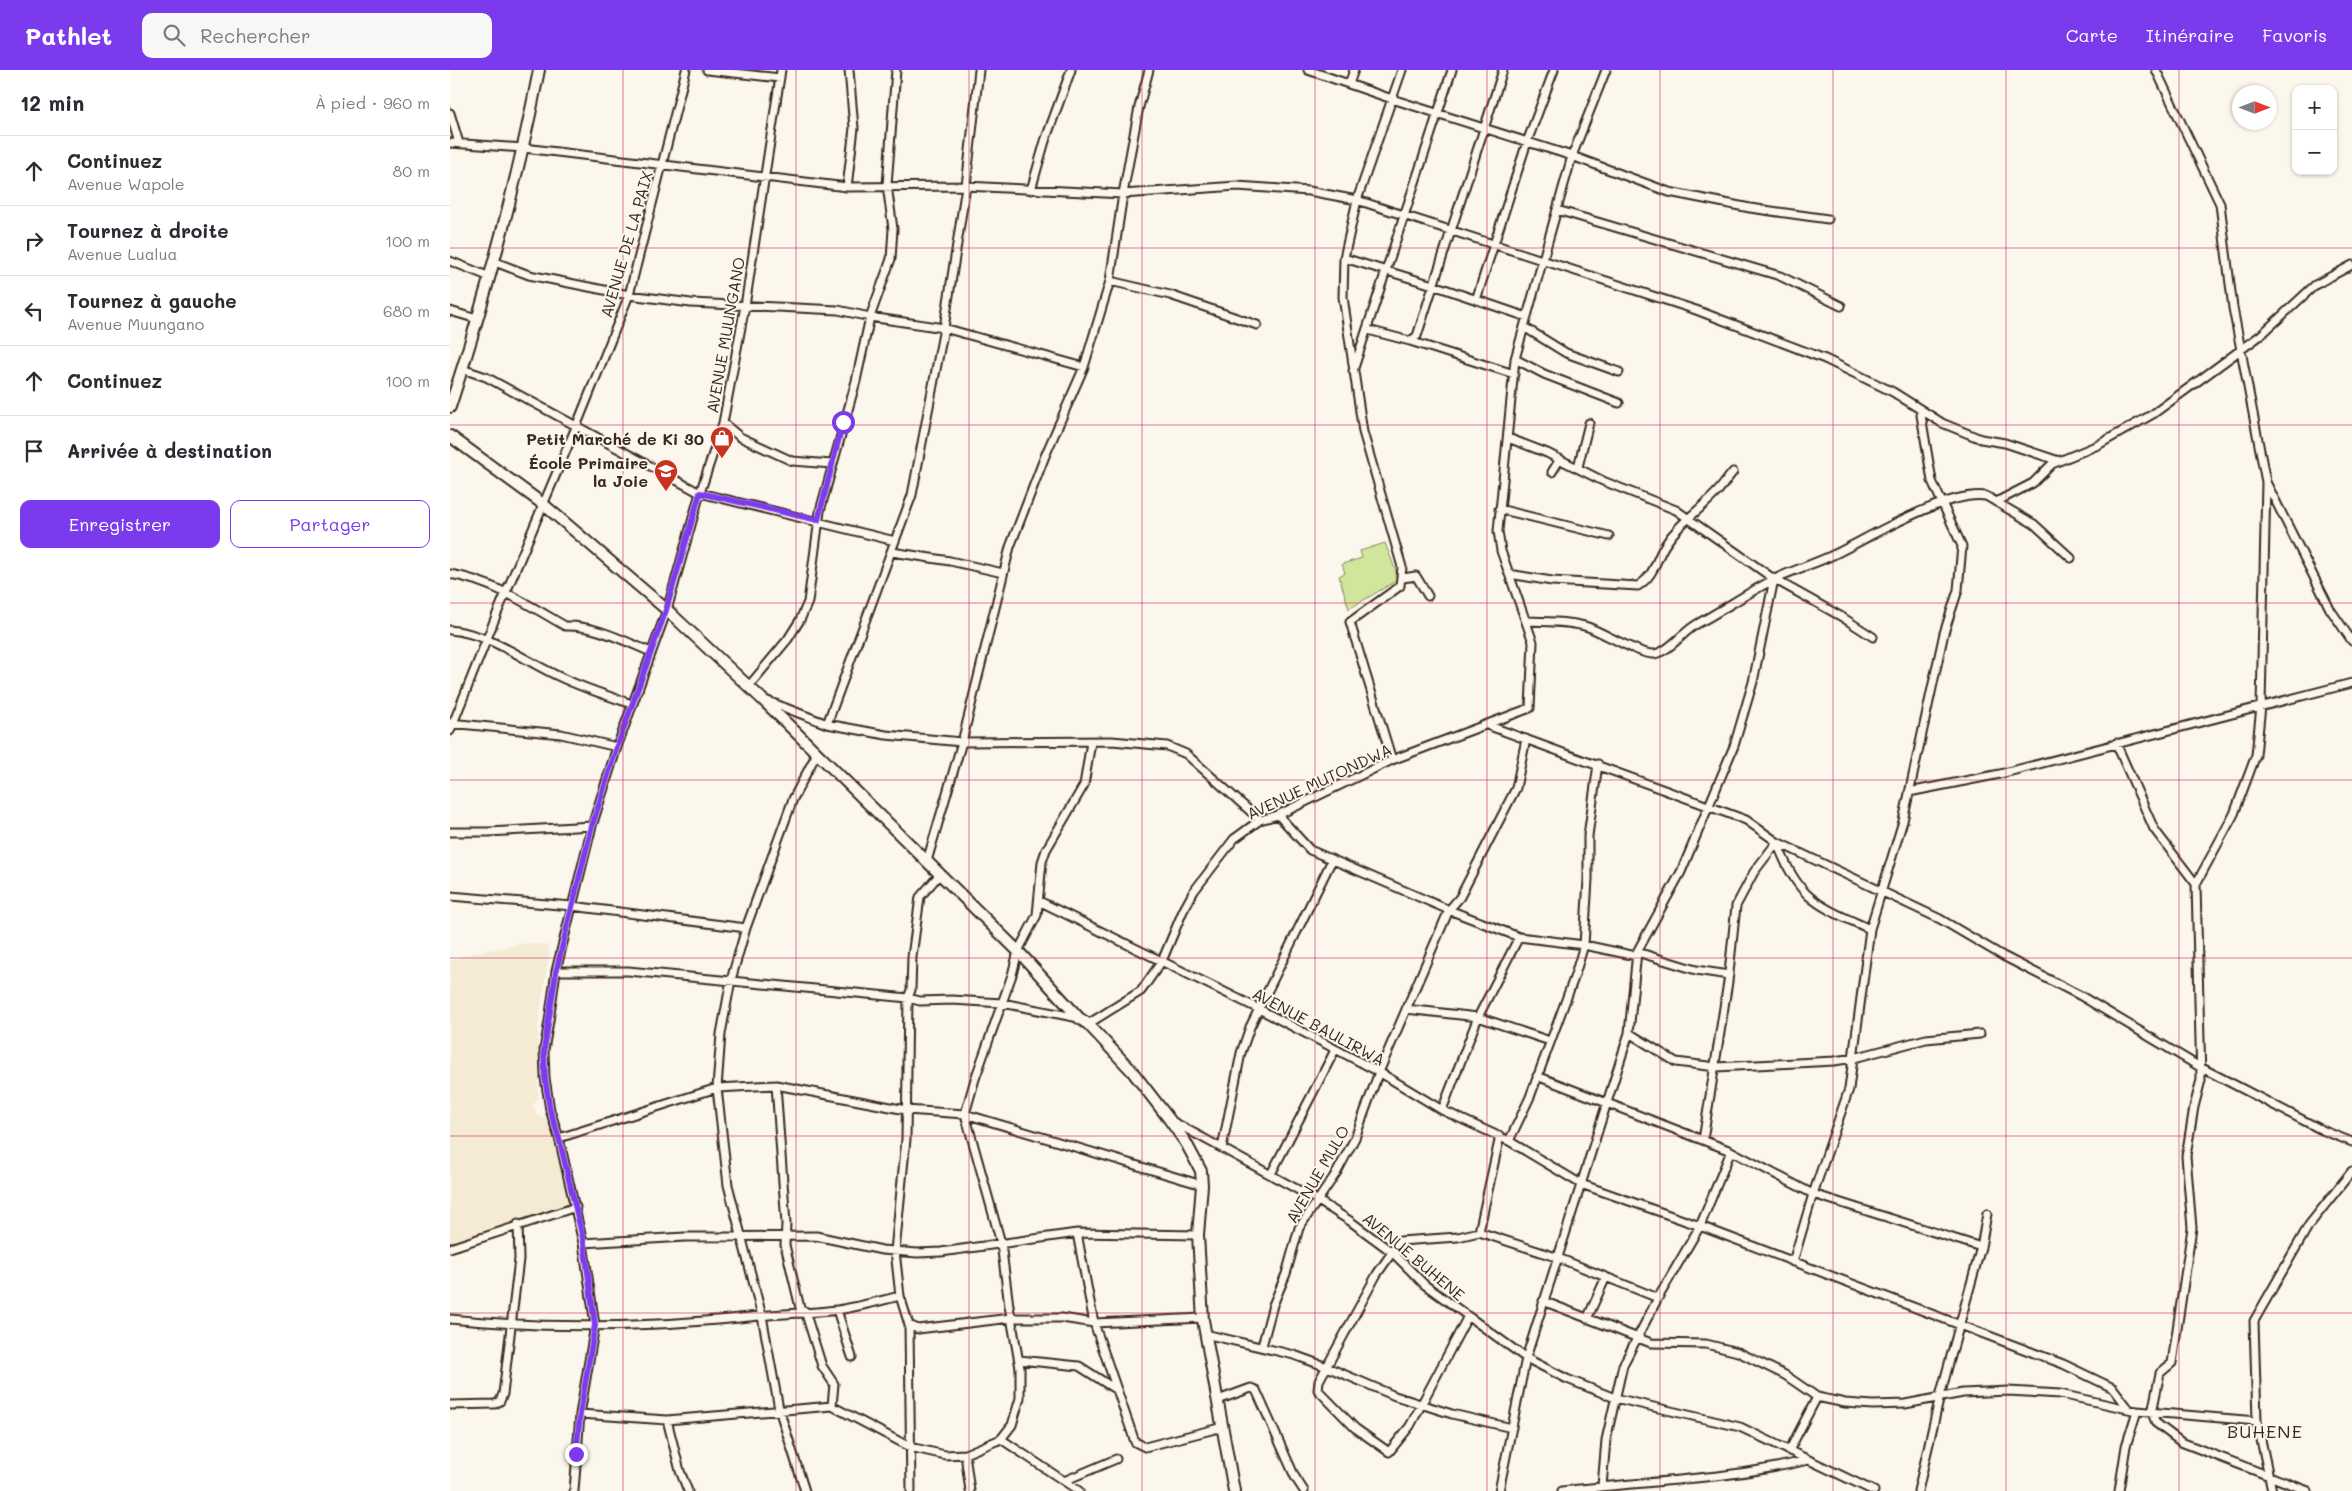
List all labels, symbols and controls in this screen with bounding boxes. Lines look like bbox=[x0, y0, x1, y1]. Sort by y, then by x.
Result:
search box bbox=[142, 13, 492, 58]
text: Pathlet bbox=[25, 20, 112, 51]
icon: search bbox=[160, 21, 188, 49]
text: Rechercher bbox=[200, 23, 311, 48]
text: Carte bbox=[2066, 23, 2118, 47]
text: Itinéraire bbox=[2146, 23, 2234, 47]
text: Favoris bbox=[2262, 23, 2327, 47]
north arrow bbox=[2232, 85, 2277, 130]
map controls bbox=[2292, 85, 2337, 175]
button: + bbox=[2292, 85, 2337, 130]
text: 12 min bbox=[20, 89, 84, 116]
text: À pied · 960 m bbox=[315, 92, 430, 113]
button: − bbox=[2292, 130, 2337, 175]
text: Continuez bbox=[67, 148, 162, 173]
icon: ahead bbox=[20, 157, 48, 185]
text: 80 m bbox=[393, 160, 430, 181]
street label: AVENUE DE LA PAIX bbox=[595, 168, 657, 320]
text: Avenue Wapole bbox=[67, 173, 185, 194]
text: Tournez à droite bbox=[67, 218, 229, 243]
icon: right bbox=[20, 227, 48, 255]
text: 100 m bbox=[385, 230, 430, 251]
text: Avenue Lualua bbox=[67, 243, 177, 264]
street label: AVENUE MUUNGANO bbox=[701, 255, 749, 415]
text: Tournez à gauche bbox=[67, 288, 236, 313]
icon: left bbox=[20, 297, 48, 325]
text: 680 m bbox=[383, 300, 430, 321]
text: Avenue Muungano bbox=[67, 313, 204, 334]
icon: ahead bbox=[20, 367, 48, 395]
text: Continuez bbox=[67, 368, 162, 393]
text: 100 m bbox=[385, 370, 430, 391]
route start bbox=[832, 411, 855, 434]
shop icon: Petit Marché de Ki 30 bbox=[709, 425, 735, 459]
place label: Petit Marché de Ki 30 bbox=[526, 428, 704, 449]
icon: arrive bbox=[20, 437, 48, 465]
text: Arrivée à destination bbox=[67, 438, 272, 463]
place label: École Primaire la Joie bbox=[528, 452, 648, 491]
school or university icon: École Primaire la Joie bbox=[653, 458, 679, 492]
button: Enregistrer bbox=[20, 500, 220, 548]
button: Partager bbox=[230, 500, 430, 548]
street label: AVENUE MUTONDWA bbox=[1243, 738, 1395, 824]
street label: AVENUE BAULIRWA bbox=[1249, 982, 1389, 1070]
street label: AVENUE MULO bbox=[1281, 1121, 1353, 1227]
street label: AVENUE BUHENE bbox=[1359, 1207, 1469, 1305]
district label: BUHENE bbox=[2227, 1419, 2303, 1443]
route end bbox=[565, 1443, 588, 1466]

